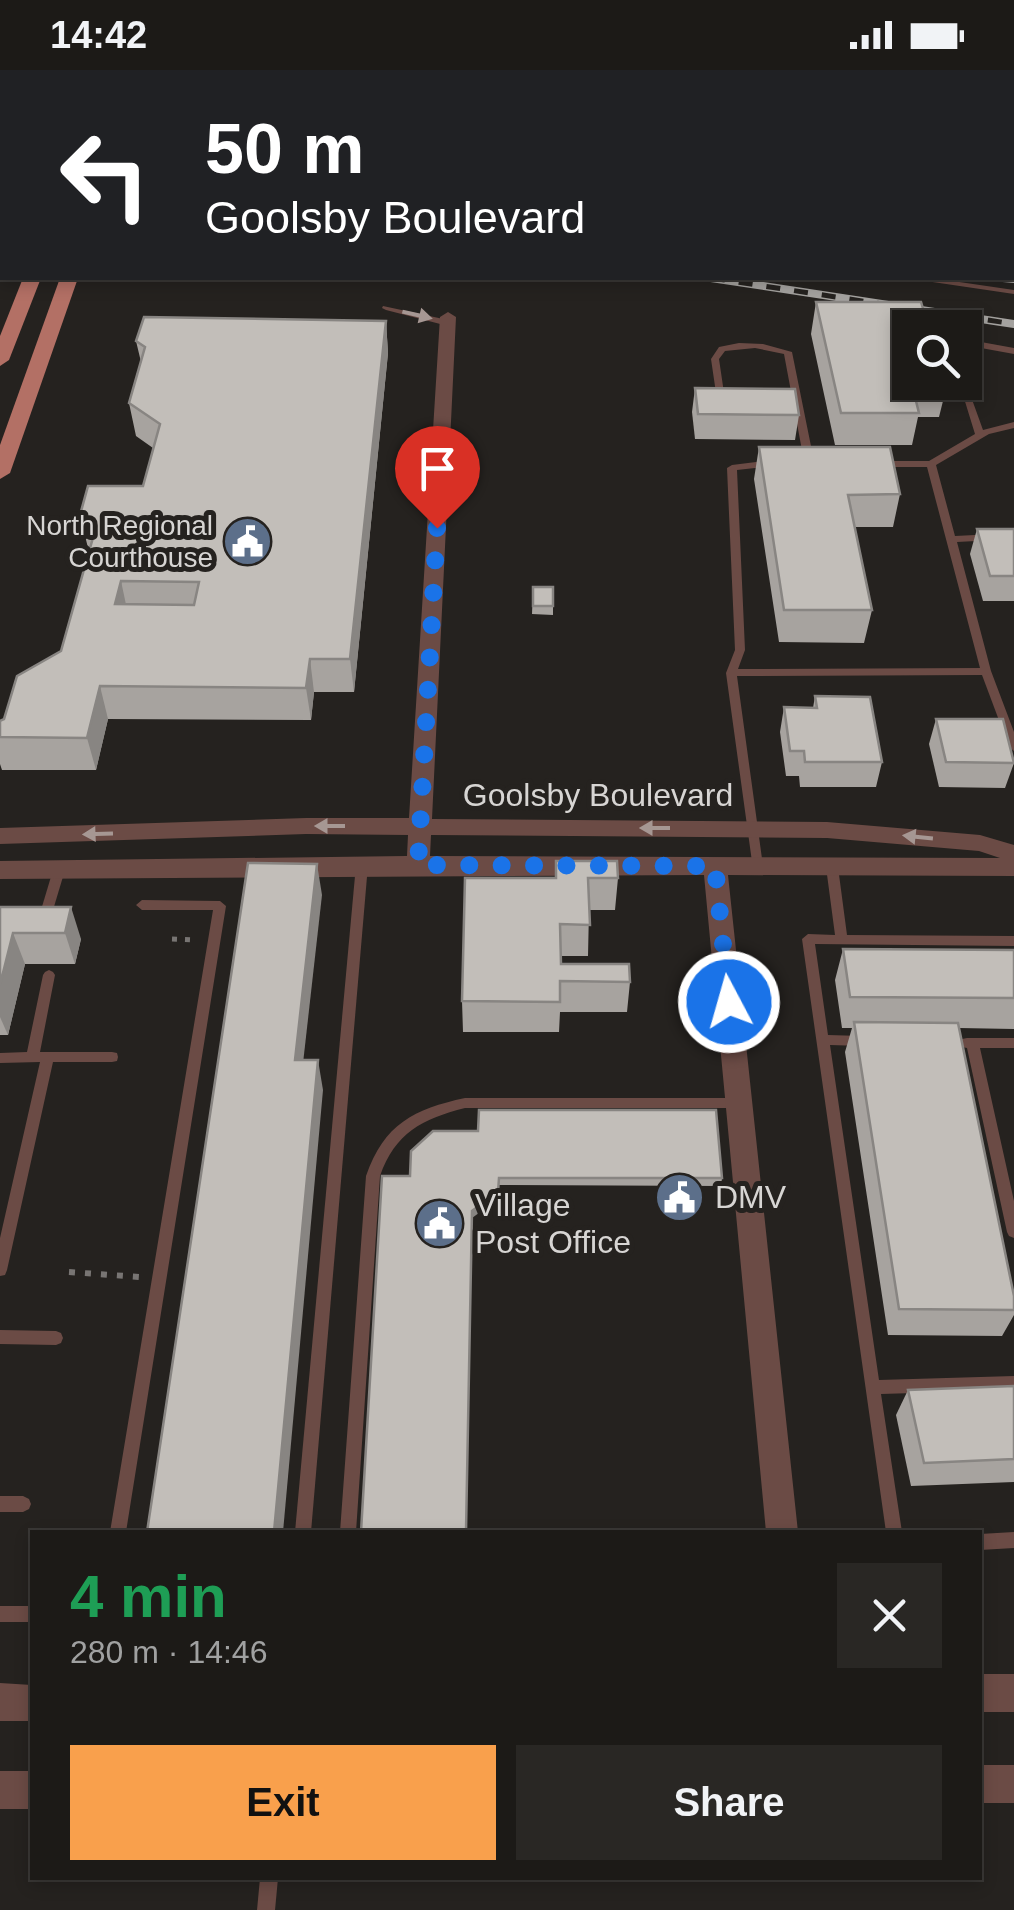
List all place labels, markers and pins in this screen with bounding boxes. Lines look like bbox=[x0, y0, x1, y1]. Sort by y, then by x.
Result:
pin bbox=[395, 426, 480, 529]
place label: North Regional Courthouse bbox=[26, 510, 213, 573]
public building icon: North Regional Courthouse bbox=[222, 515, 274, 567]
public building icon: DMV bbox=[654, 1171, 706, 1223]
place label: DMV bbox=[715, 1179, 787, 1215]
place label: Village Post Office bbox=[475, 1187, 631, 1260]
public building icon: Village Post Office bbox=[414, 1197, 466, 1249]

